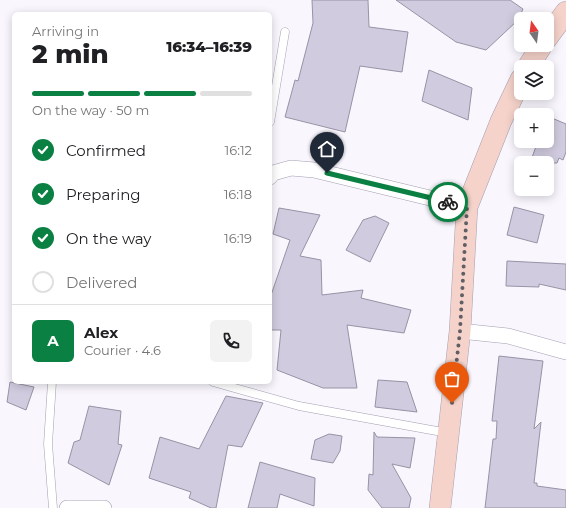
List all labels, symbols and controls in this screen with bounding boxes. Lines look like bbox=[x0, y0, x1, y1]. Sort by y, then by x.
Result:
north arrow bbox=[514, 12, 554, 52]
map controls bbox=[514, 12, 554, 196]
text: Arriving in bbox=[32, 23, 99, 39]
text: 16:34–16:39 bbox=[166, 37, 252, 56]
text: 2 min bbox=[32, 38, 109, 70]
button: layers bbox=[514, 60, 554, 100]
text: On the way · 50 m bbox=[32, 102, 149, 118]
button: + bbox=[514, 108, 554, 148]
pin bbox=[310, 132, 344, 173]
icon: home bbox=[316, 138, 338, 160]
icon: check bbox=[32, 139, 54, 161]
text: Confirmed bbox=[66, 141, 146, 160]
text: 16:12 bbox=[225, 142, 252, 158]
button: − bbox=[514, 156, 554, 196]
courier bbox=[428, 182, 468, 222]
icon: check bbox=[32, 183, 54, 205]
text: Preparing bbox=[66, 185, 141, 204]
text: 16:18 bbox=[224, 186, 252, 202]
icon: bike bbox=[437, 191, 459, 213]
icon: check bbox=[32, 227, 54, 249]
text: On the way bbox=[66, 229, 151, 248]
text: 16:19 bbox=[224, 230, 252, 246]
text: Delivered bbox=[66, 273, 138, 292]
button: phone bbox=[210, 320, 252, 362]
text: Alex bbox=[84, 323, 118, 342]
text: A bbox=[47, 331, 59, 350]
text: Courier · 4.6 bbox=[84, 342, 161, 358]
pin bbox=[435, 362, 469, 403]
icon: bag bbox=[441, 368, 463, 390]

